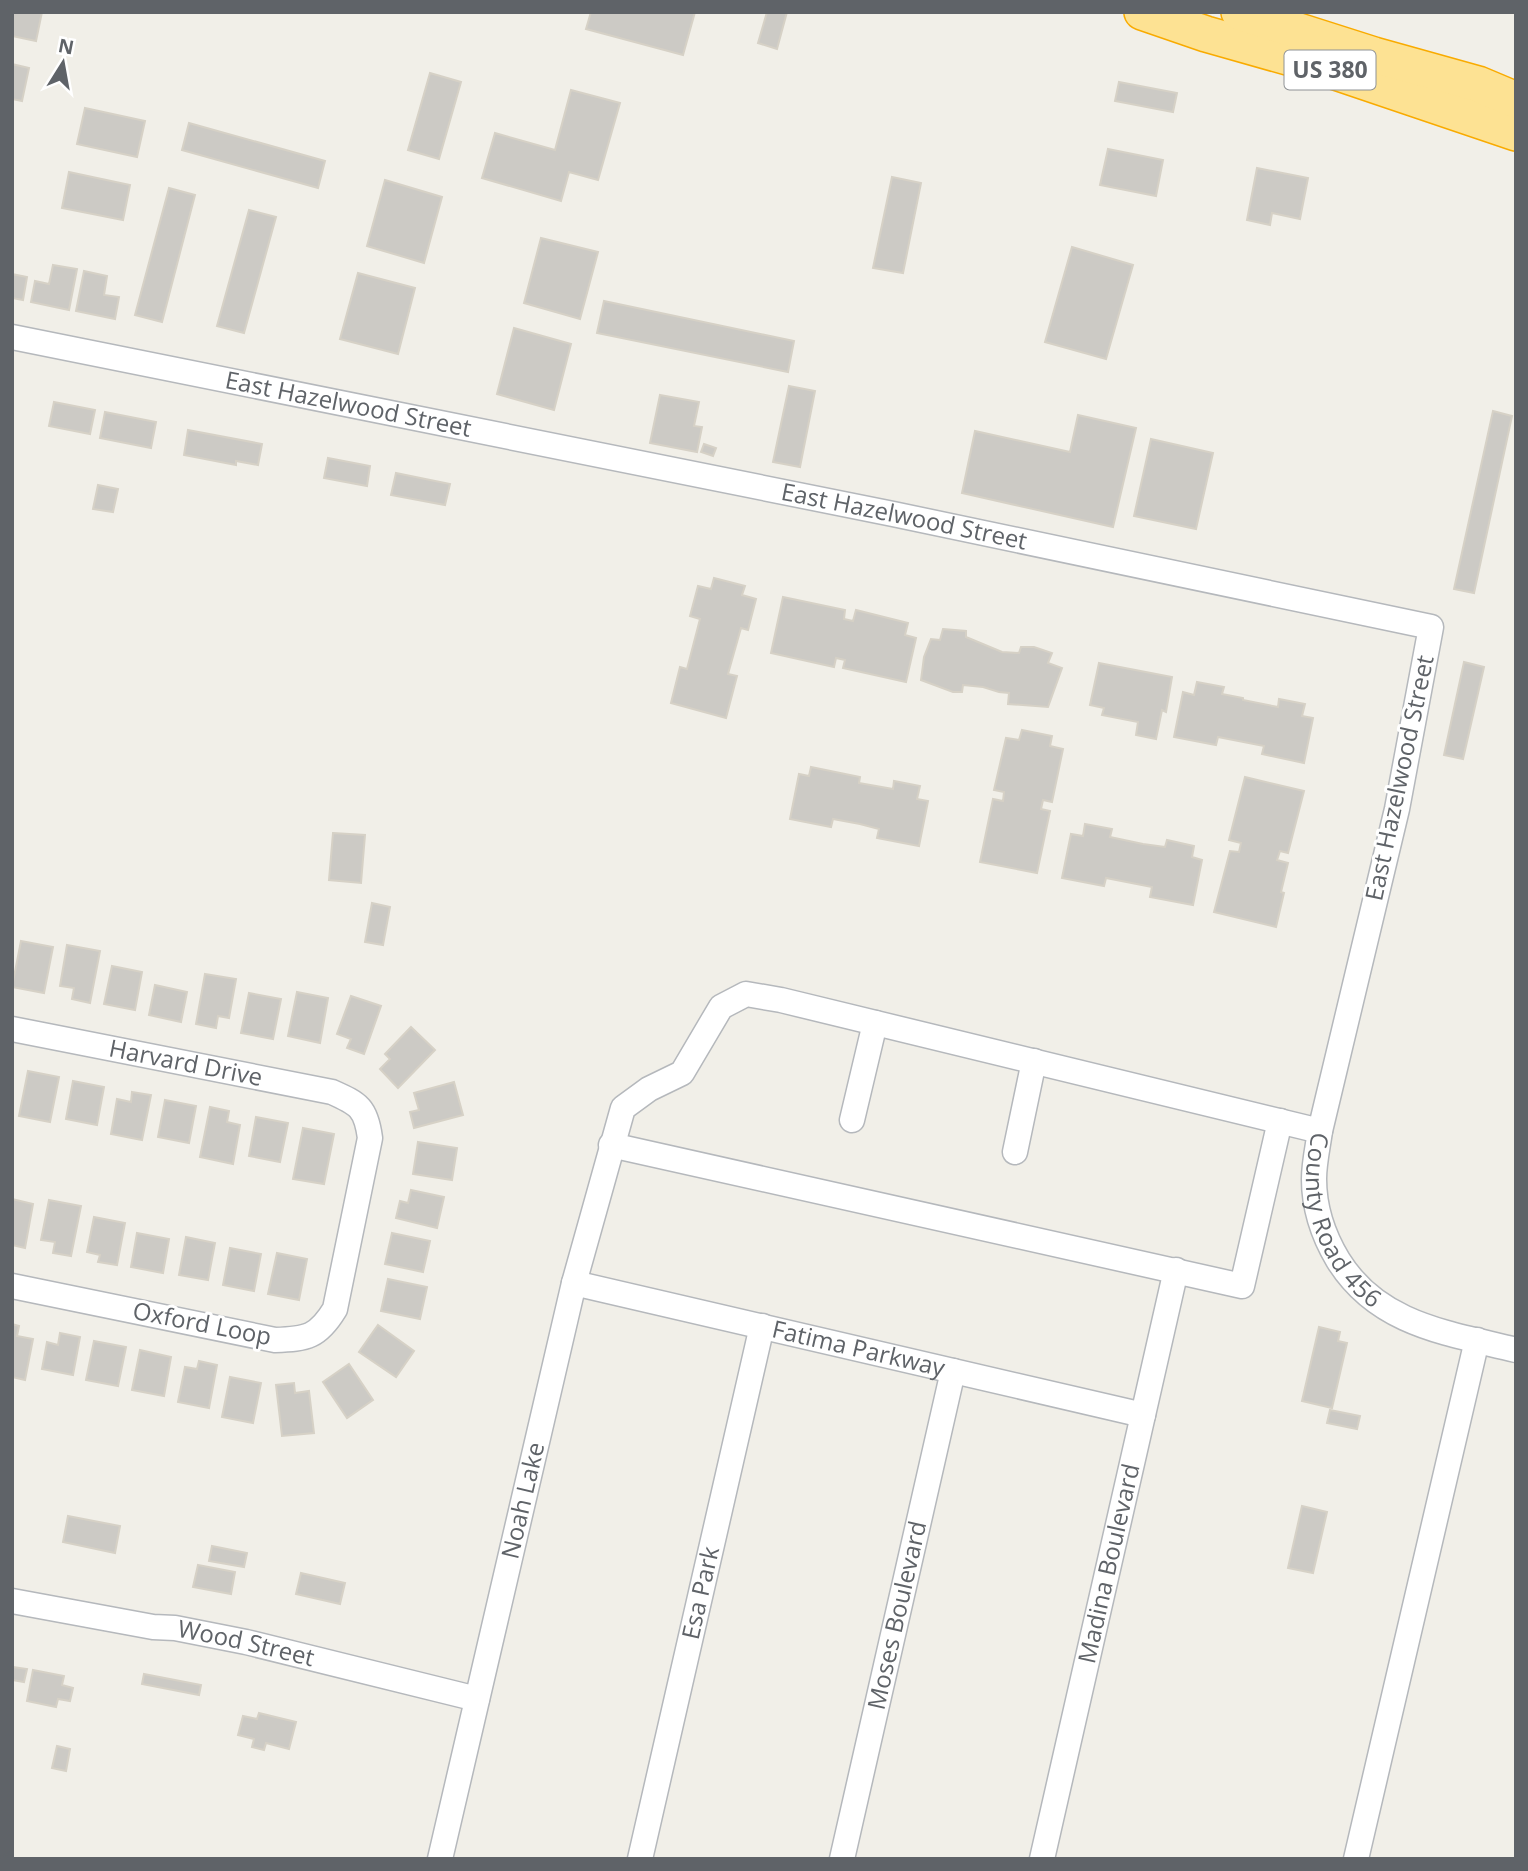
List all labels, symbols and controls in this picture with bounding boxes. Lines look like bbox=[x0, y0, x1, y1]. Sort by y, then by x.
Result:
north arrow bbox=[28, 28, 98, 98]
text: N bbox=[56, 32, 76, 61]
road number: US 380 bbox=[1284, 50, 1376, 90]
street label: East Hazelwood Street bbox=[223, 362, 474, 444]
street label: East Hazelwood Street bbox=[779, 474, 1030, 557]
street label: East Hazelwood Street bbox=[1356, 652, 1441, 903]
street label: Harvard Drive bbox=[106, 1030, 266, 1093]
street label: County Road 456 bbox=[1299, 1130, 1389, 1315]
street label: Oxford Loop bbox=[130, 1293, 274, 1352]
street label: Fatima Parkway bbox=[769, 1312, 949, 1384]
street label: Noah Lake bbox=[492, 1439, 551, 1562]
street label: Madina Boulevard bbox=[1069, 1460, 1146, 1666]
street label: Moses Boulevard bbox=[859, 1517, 933, 1712]
street label: Esa Park bbox=[673, 1542, 726, 1642]
street label: Wood Street bbox=[175, 1611, 318, 1673]

